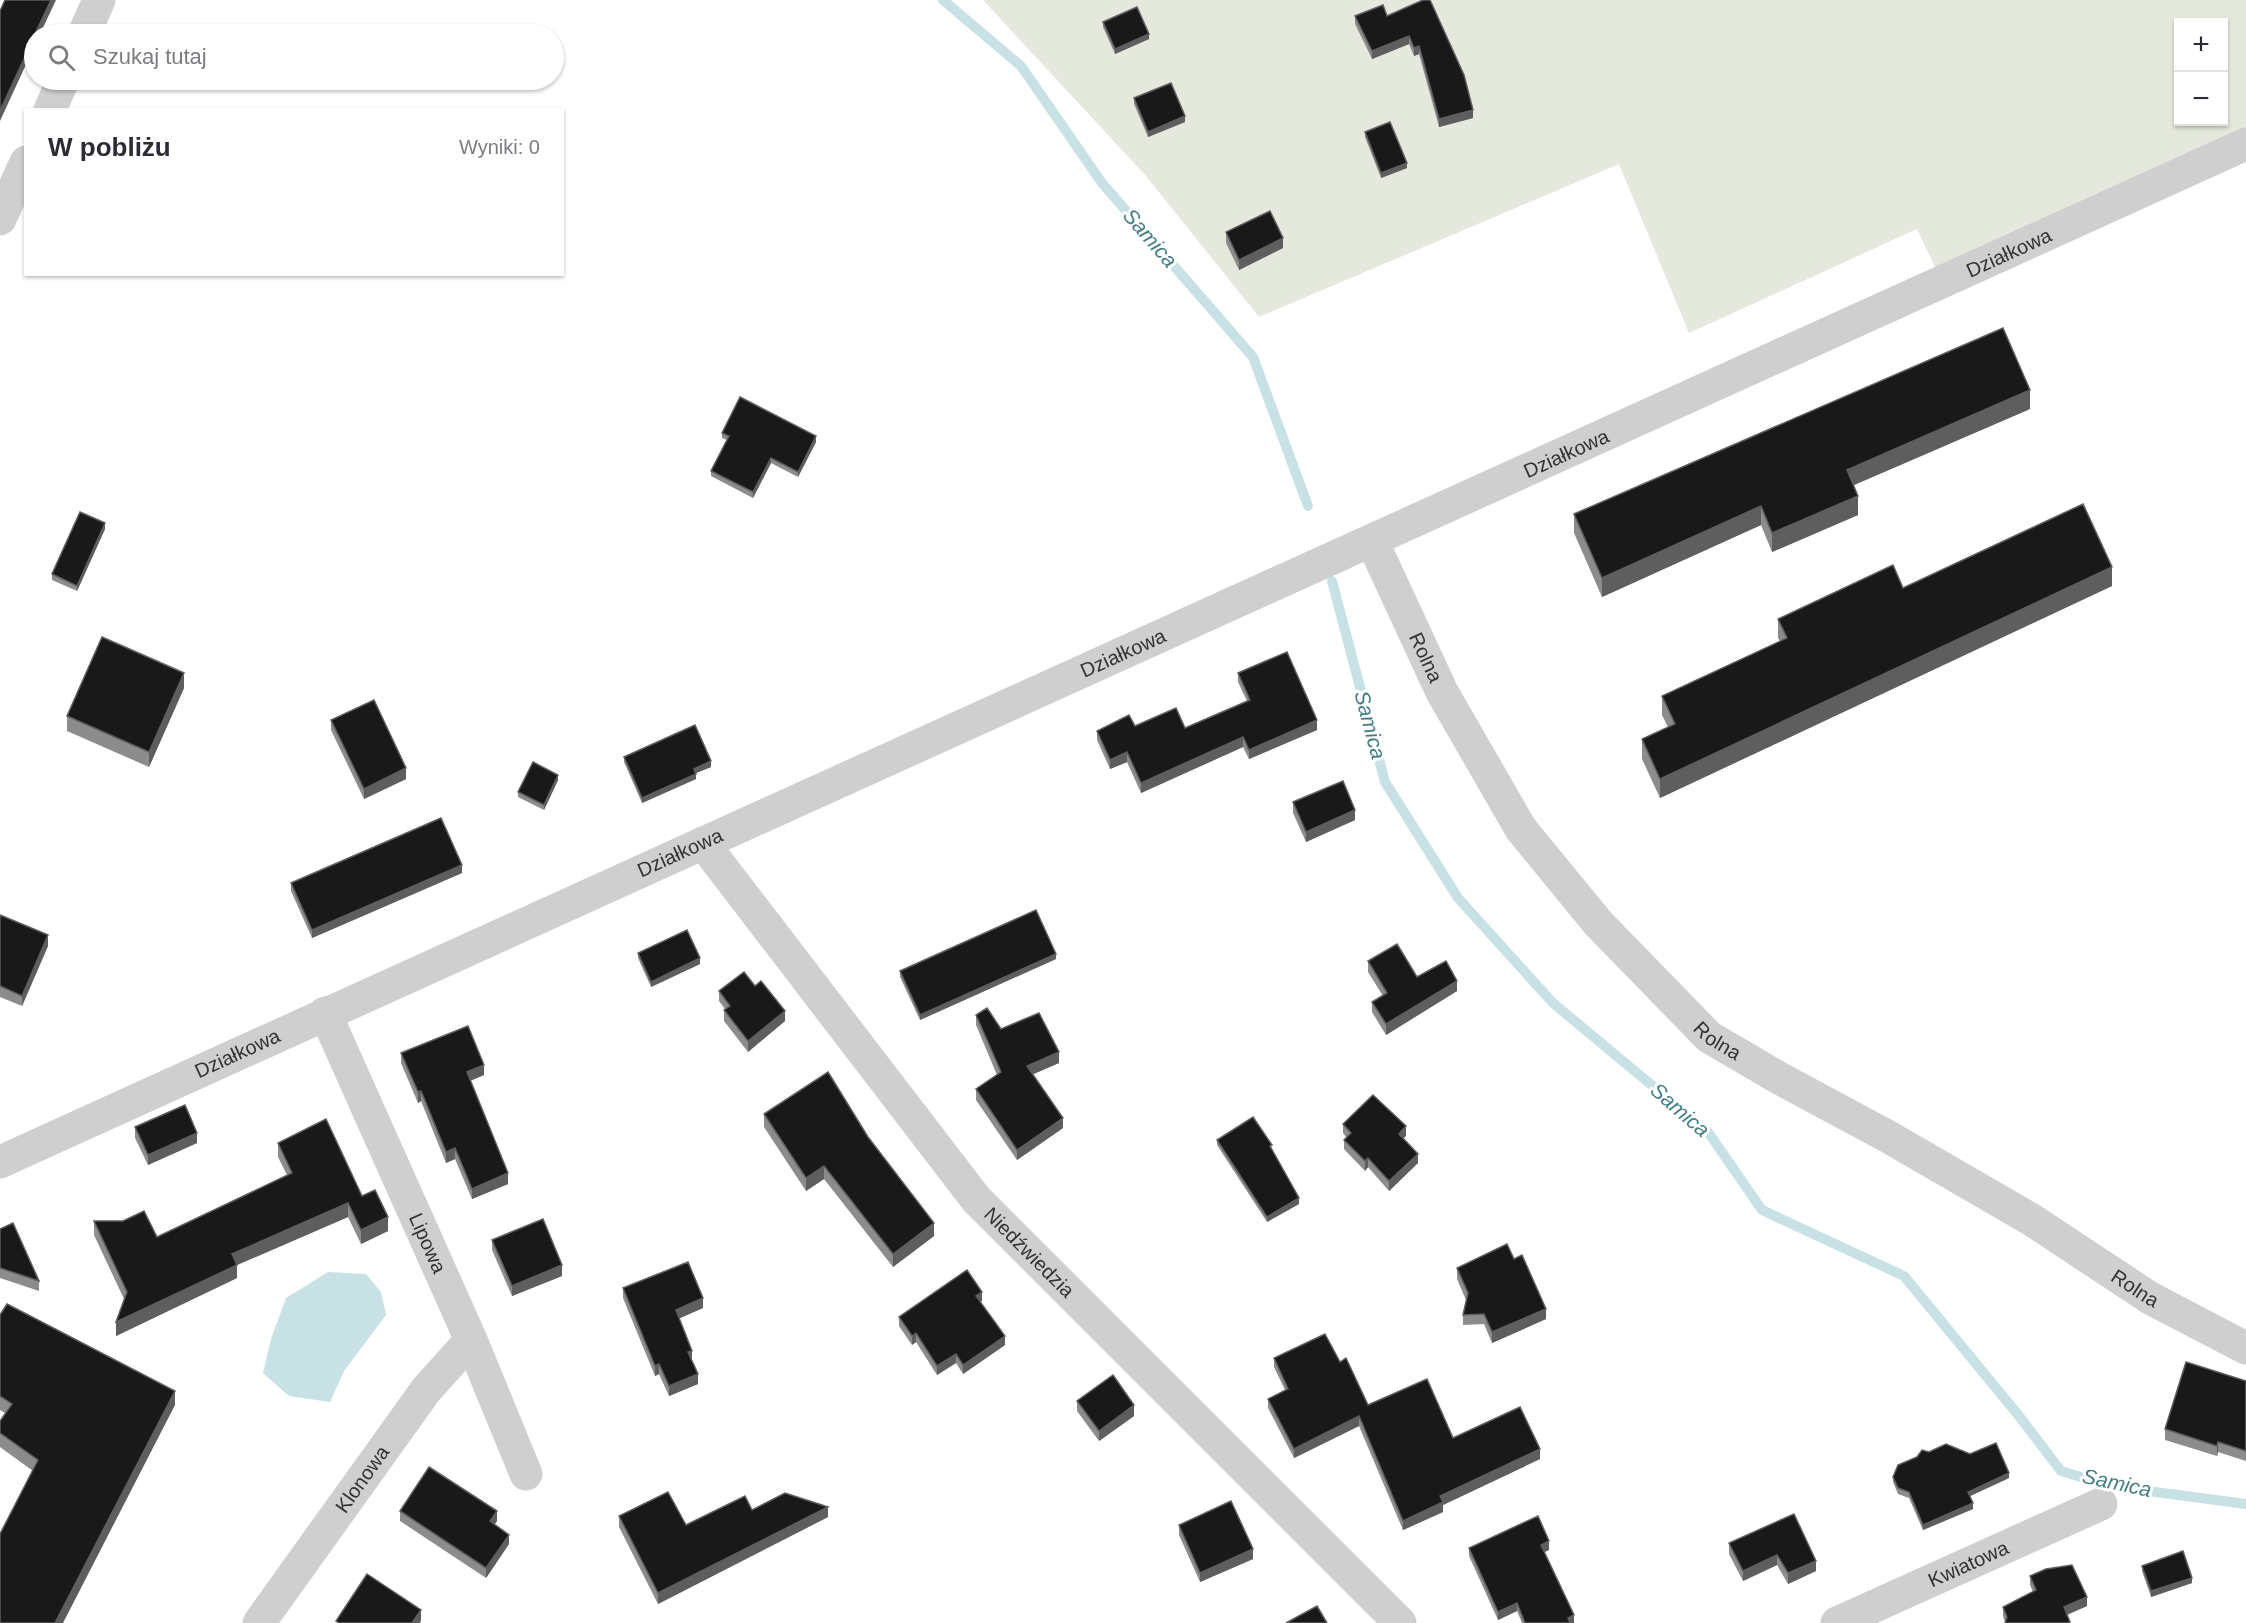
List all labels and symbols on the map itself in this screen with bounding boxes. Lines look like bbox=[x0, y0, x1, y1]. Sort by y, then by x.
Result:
water label: Samica bbox=[1119, 204, 1182, 272]
street label: Działkowa bbox=[1963, 223, 2056, 282]
street label: Działkowa bbox=[1520, 424, 1613, 482]
street label: Działkowa bbox=[1077, 624, 1170, 682]
street label: Rolna bbox=[1405, 629, 1447, 686]
water label: Samica bbox=[1350, 688, 1391, 762]
street label: Działkowa bbox=[634, 823, 727, 881]
street label: Rolna bbox=[1689, 1017, 1746, 1065]
street label: Działkowa bbox=[191, 1024, 284, 1082]
water label: Samica bbox=[1646, 1078, 1714, 1141]
street label: Niedźwiedzia bbox=[980, 1203, 1079, 1302]
street label: Lipowa bbox=[405, 1210, 451, 1277]
street label: Rolna bbox=[2107, 1265, 2163, 1312]
street label: Klonowa bbox=[331, 1441, 394, 1517]
water label: Samica bbox=[2080, 1464, 2154, 1501]
street label: Kwiatowa bbox=[1925, 1536, 2013, 1591]

